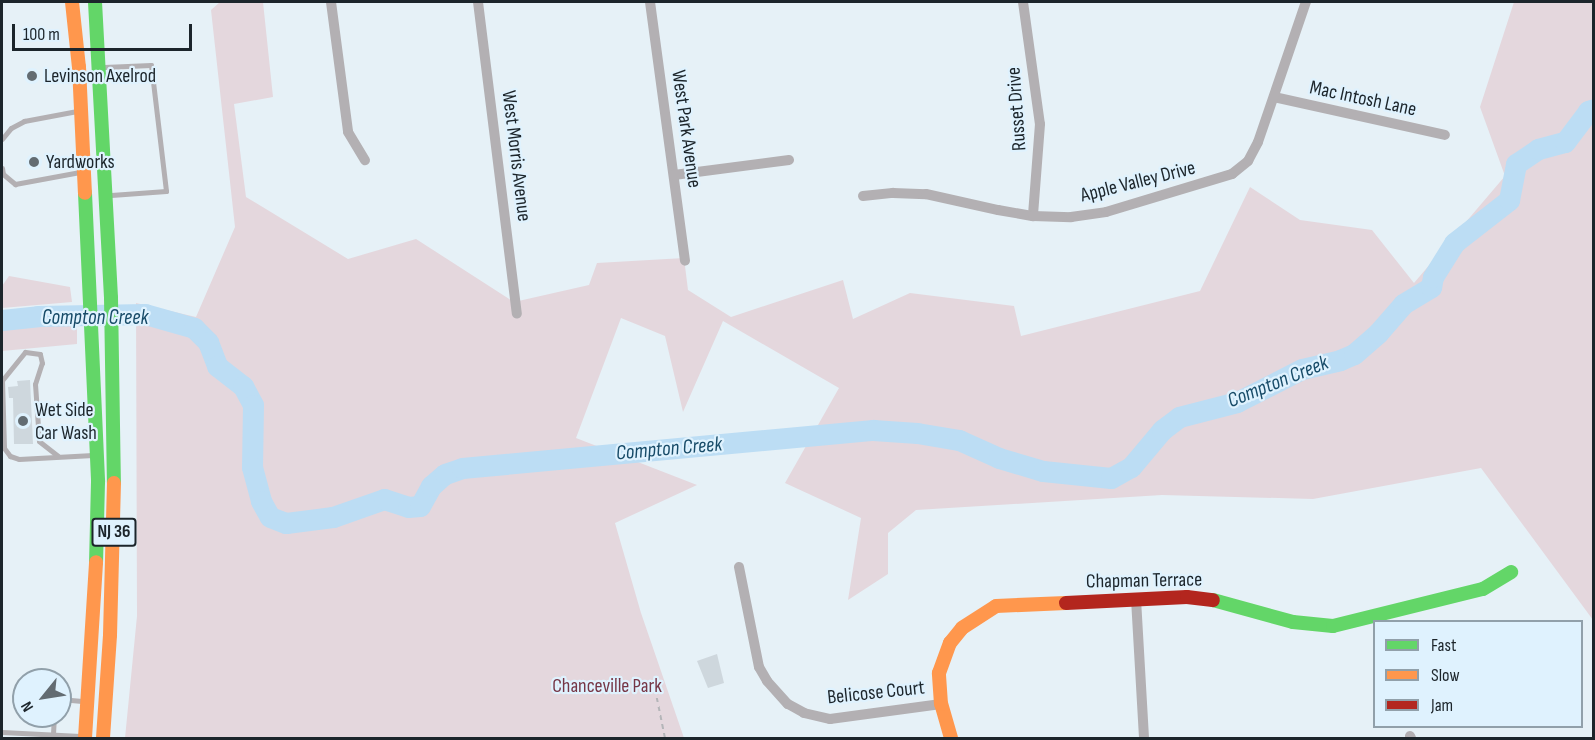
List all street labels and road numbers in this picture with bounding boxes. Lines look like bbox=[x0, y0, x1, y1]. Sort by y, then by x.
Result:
street label: Russet Drive bbox=[1002, 66, 1032, 152]
street label: West Park Avenue bbox=[666, 69, 706, 189]
street label: Mac Intosh Lane bbox=[1308, 76, 1418, 122]
street label: West Morris Avenue bbox=[496, 89, 536, 223]
street label: Apple Valley Drive bbox=[1078, 156, 1198, 208]
road number: NJ 36 bbox=[90, 517, 138, 547]
street label: Chapman Terrace bbox=[1086, 568, 1202, 594]
street label: Belicose Court bbox=[826, 676, 926, 710]

